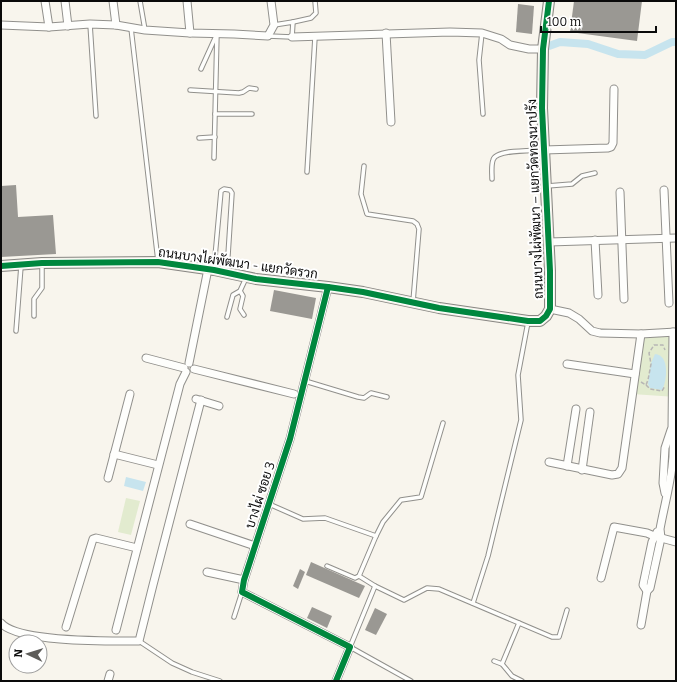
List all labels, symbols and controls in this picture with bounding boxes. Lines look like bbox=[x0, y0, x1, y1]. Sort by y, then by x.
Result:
scale bar bbox=[541, 8, 656, 34]
text: 100 m bbox=[547, 15, 582, 29]
street label: ถนนบางไผ่พัฒนา – แยกวัดทองนาปรัง bbox=[523, 99, 546, 299]
street label: ถนนบางไผ่พัฒนา - แยกวัดรวก bbox=[157, 243, 319, 282]
street label: บางไผ่ ซอย 3 bbox=[241, 459, 278, 530]
north arrow bbox=[8, 634, 48, 674]
text: N bbox=[12, 648, 25, 658]

